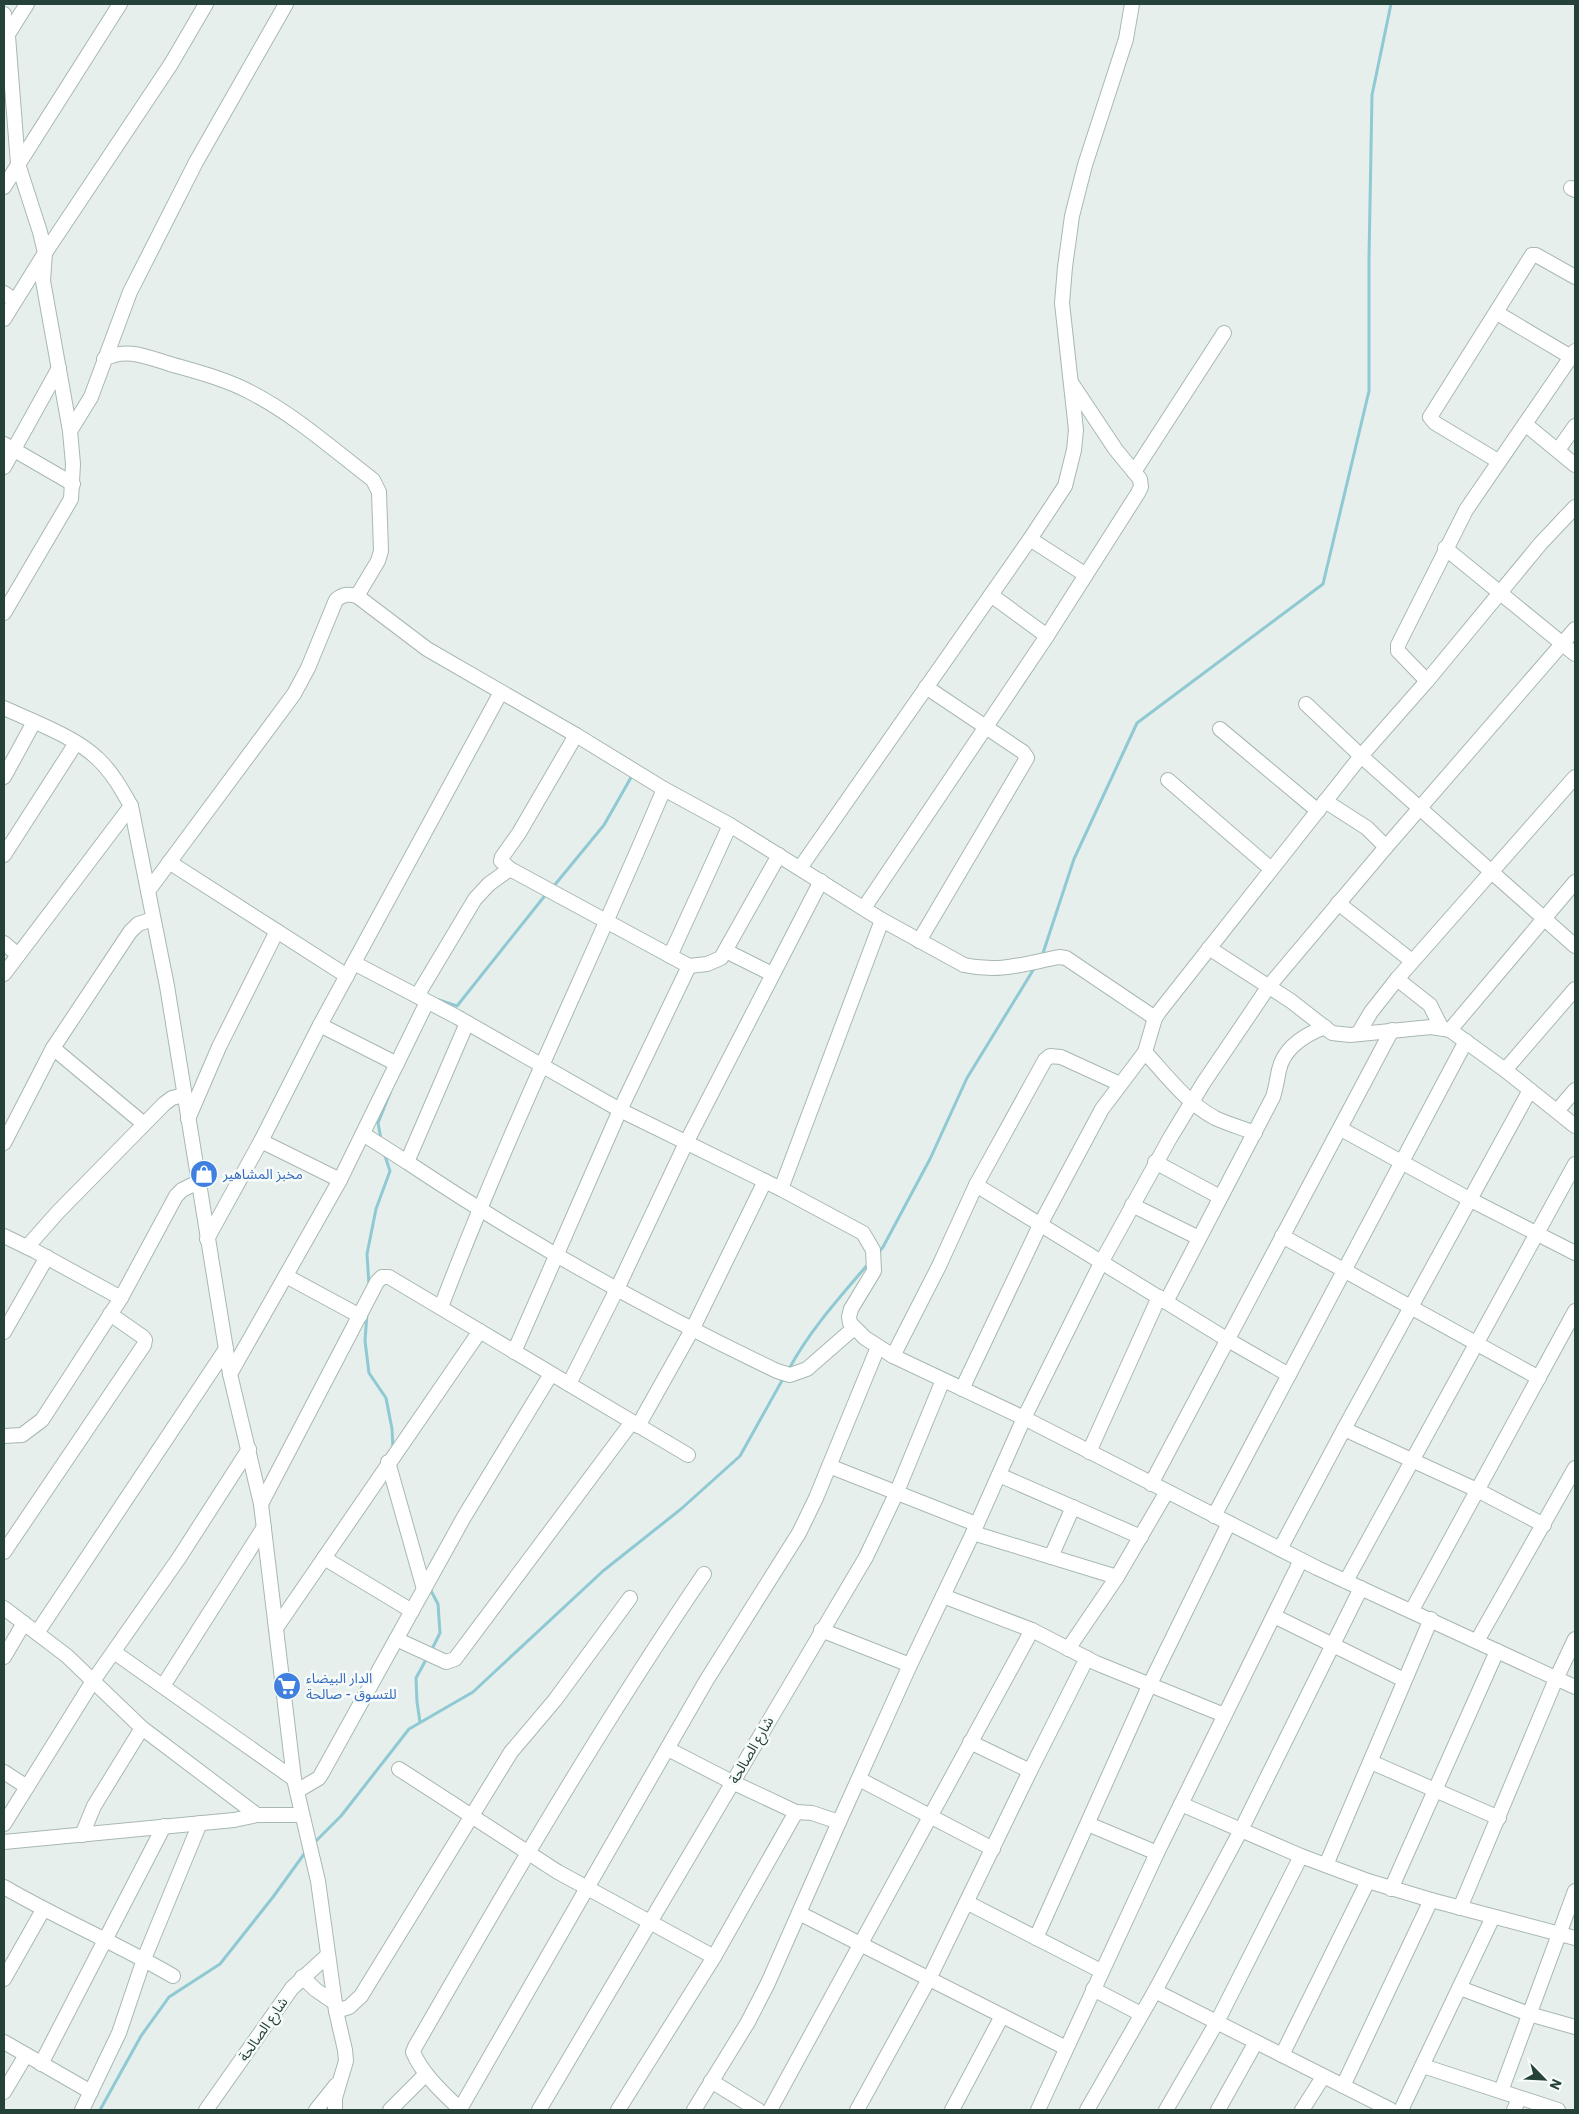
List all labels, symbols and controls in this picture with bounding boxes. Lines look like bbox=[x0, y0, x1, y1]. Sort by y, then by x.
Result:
shop icon: مخبز المشاهير bbox=[189, 1159, 219, 1189]
place label: مخبز المشاهير bbox=[222, 1165, 303, 1183]
place label: الدار البيضاء للتسوق - صالحة bbox=[306, 1669, 397, 1703]
supermarket icon: الدار البيضاء للتسوق - صالحة bbox=[272, 1671, 302, 1701]
street label: شارع الصالحة bbox=[725, 1713, 779, 1788]
street label: شارع الصالحة bbox=[234, 1993, 293, 2066]
north arrow bbox=[1519, 2054, 1569, 2104]
text: N bbox=[1546, 2076, 1566, 2093]

